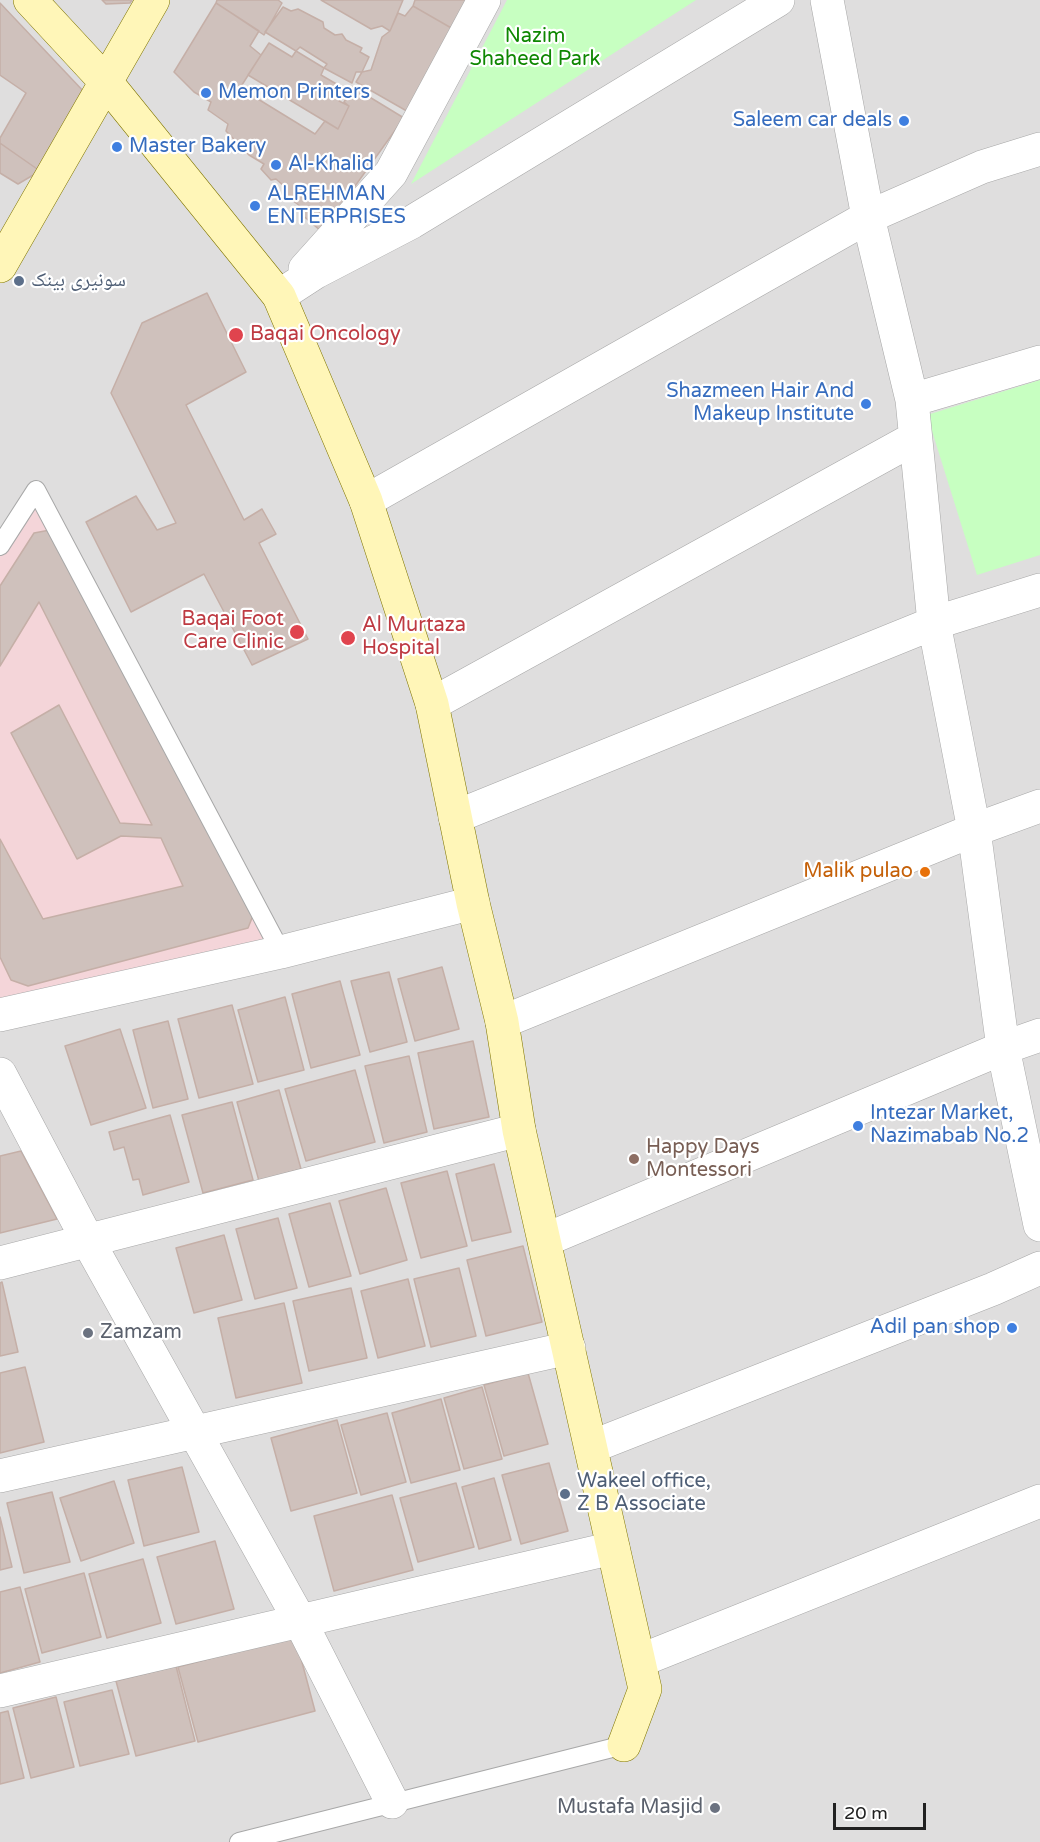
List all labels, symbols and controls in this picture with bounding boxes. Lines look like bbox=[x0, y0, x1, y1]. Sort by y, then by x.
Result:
park label: Nazim Shaheed Park bbox=[470, 25, 600, 72]
place label: Memon Printers bbox=[218, 81, 370, 105]
marker: Memon Printers bbox=[199, 86, 213, 100]
place label: Saleem car deals bbox=[733, 109, 892, 133]
marker: Saleem car deals bbox=[897, 114, 911, 128]
place label: Master Bakery bbox=[129, 135, 266, 159]
marker: Master Bakery bbox=[110, 140, 124, 154]
place label: Al-Khalid bbox=[288, 153, 374, 177]
marker: Al-Khalid bbox=[269, 158, 283, 172]
place label: ALREHMAN ENTERPRISES bbox=[267, 183, 406, 230]
marker: ALREHMAN ENTERPRISES bbox=[248, 199, 262, 213]
place label: سونیری بینک bbox=[31, 269, 126, 293]
marker: سونیری بینک bbox=[12, 274, 26, 288]
place label: Baqai Oncology bbox=[250, 323, 401, 347]
marker: Baqai Oncology bbox=[227, 326, 245, 344]
place label: Shazmeen Hair And Makeup Institute bbox=[666, 380, 854, 427]
marker: Shazmeen Hair And Makeup Institute bbox=[859, 397, 873, 411]
place label: Baqai Foot Care Clinic bbox=[182, 608, 284, 655]
place label: Al Murtaza Hospital bbox=[362, 614, 466, 661]
marker: Baqai Foot Care Clinic bbox=[288, 623, 306, 641]
marker: Al Murtaza Hospital bbox=[339, 629, 357, 647]
place label: Malik pulao bbox=[803, 860, 913, 884]
marker: Malik pulao bbox=[918, 865, 932, 879]
place label: Intezar Market, Nazimabab No.2 bbox=[870, 1102, 1029, 1149]
marker: Intezar Market, Nazimabab No.2 bbox=[851, 1119, 865, 1133]
place label: Happy Days Montessori bbox=[646, 1136, 760, 1183]
marker: Happy Days Montessori bbox=[627, 1152, 641, 1166]
place label: Adil pan shop bbox=[870, 1316, 1000, 1340]
place label: Zamzam bbox=[100, 1321, 182, 1345]
marker: Adil pan shop bbox=[1005, 1321, 1019, 1335]
marker: Zamzam bbox=[81, 1326, 95, 1340]
place label: Wakeel office, Z B Associate bbox=[577, 1470, 711, 1517]
marker: Wakeel office, Z B Associate bbox=[558, 1487, 572, 1501]
scale bar bbox=[836, 1791, 929, 1829]
place label: Mustafa Masjid bbox=[557, 1796, 703, 1820]
marker: Mustafa Masjid bbox=[708, 1801, 722, 1815]
text: 20 m bbox=[844, 1802, 888, 1824]

